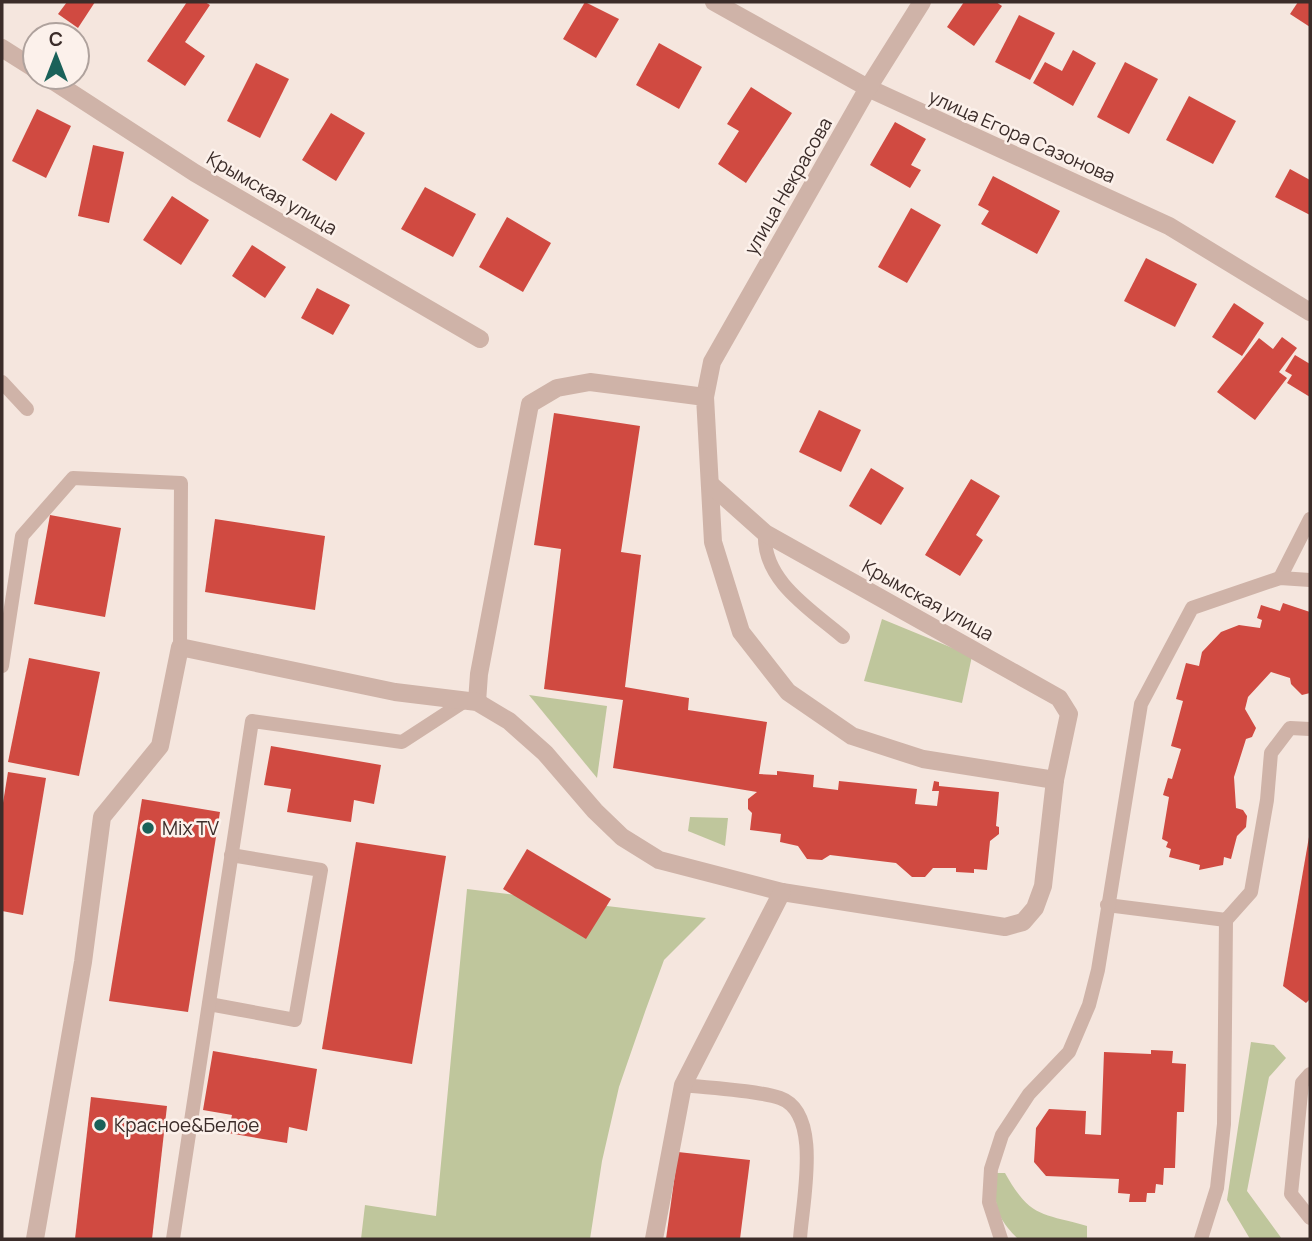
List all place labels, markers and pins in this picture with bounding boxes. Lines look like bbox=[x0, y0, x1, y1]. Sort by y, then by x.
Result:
place label: Mix TV bbox=[162, 815, 220, 841]
marker: Mix TV bbox=[140, 820, 156, 836]
place label: Красное&Белое bbox=[114, 1112, 259, 1138]
marker: Красное&Белое bbox=[92, 1117, 108, 1133]

